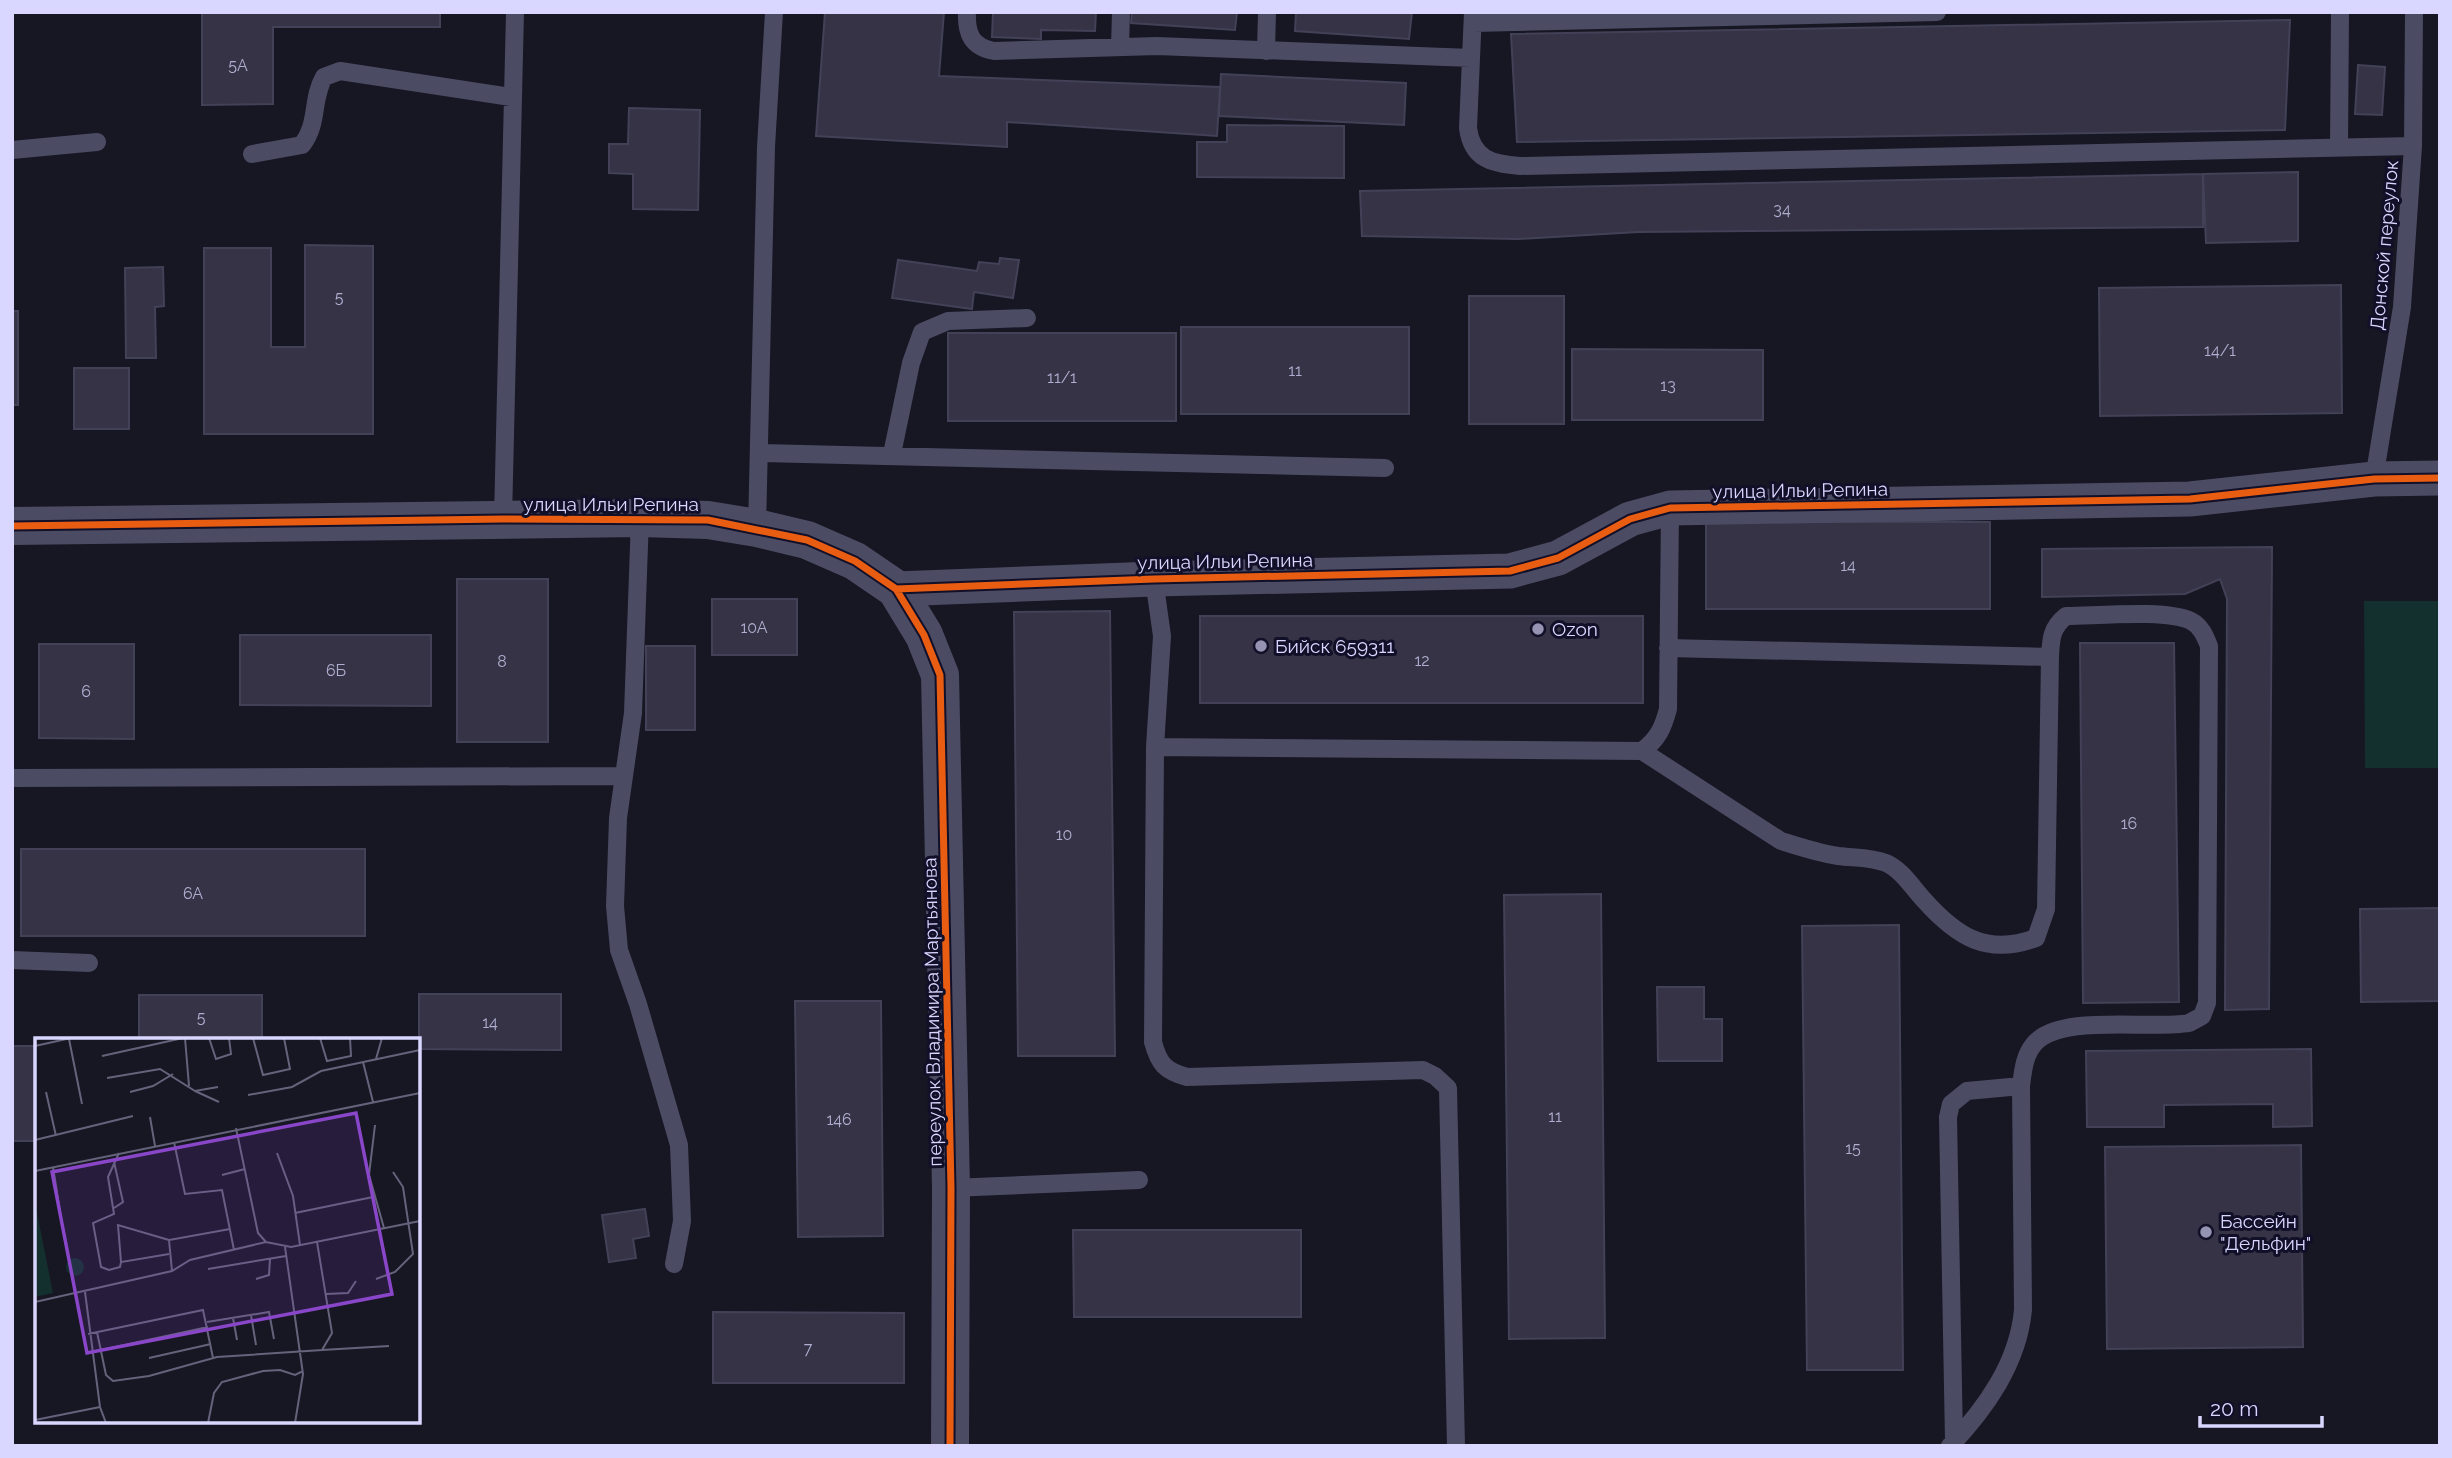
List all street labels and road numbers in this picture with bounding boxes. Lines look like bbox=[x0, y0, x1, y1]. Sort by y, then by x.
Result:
street label: Донской переулок bbox=[2366, 159, 2402, 331]
street label: улица Ильи Репина bbox=[1712, 477, 1888, 503]
street label: улица Ильи Репина bbox=[523, 493, 699, 515]
street label: улица Ильи Репина bbox=[1137, 548, 1313, 574]
street label: переулок Владимира Мартьянова bbox=[918, 857, 946, 1167]

